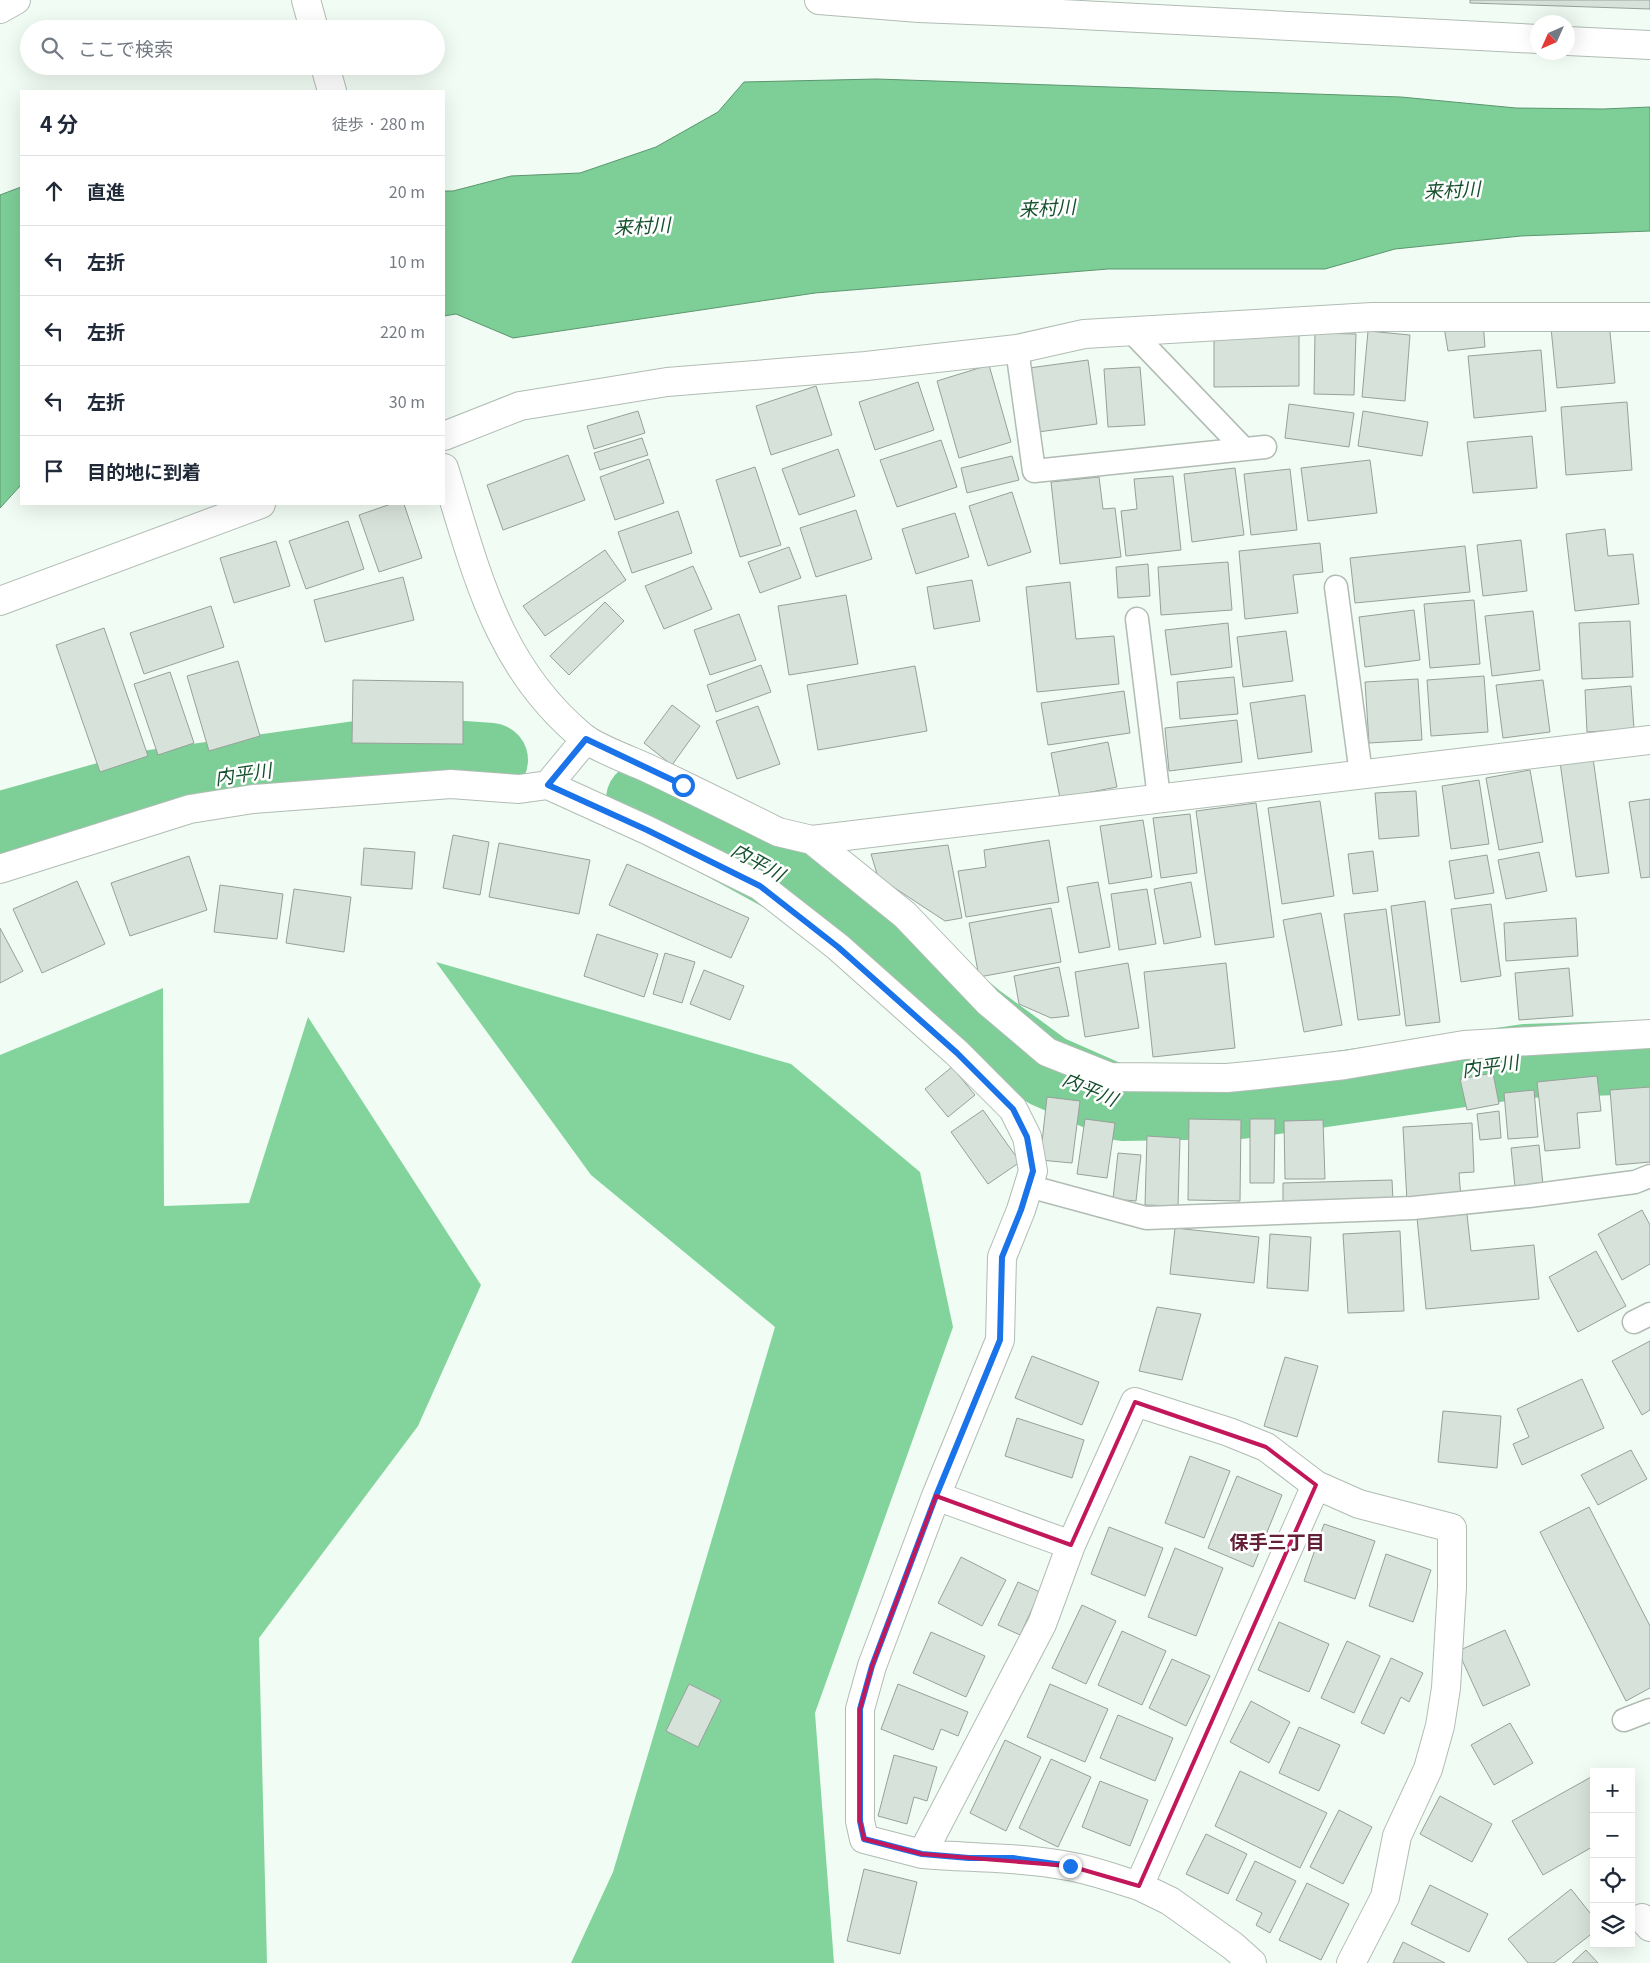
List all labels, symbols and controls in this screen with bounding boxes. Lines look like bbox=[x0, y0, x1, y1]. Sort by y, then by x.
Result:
north arrow bbox=[1530, 15, 1575, 60]
search box bbox=[20, 20, 445, 75]
icon: search bbox=[38, 34, 66, 62]
text: ここで検索 bbox=[78, 34, 173, 61]
text: 4 分 bbox=[40, 108, 78, 138]
text: 徒歩 · 280 m bbox=[332, 111, 425, 135]
water label: 来村川 bbox=[1423, 173, 1483, 203]
icon: ahead bbox=[40, 177, 68, 205]
text: 直進 bbox=[87, 177, 125, 204]
text: 20 m bbox=[389, 179, 425, 203]
water label: 来村川 bbox=[1018, 191, 1078, 221]
water label: 来村川 bbox=[613, 209, 673, 239]
icon: left bbox=[40, 247, 68, 275]
text: 左折 bbox=[87, 247, 125, 274]
text: 10 m bbox=[389, 249, 425, 273]
icon: left bbox=[40, 317, 68, 345]
text: 左折 bbox=[87, 317, 125, 344]
text: 220 m bbox=[380, 319, 425, 343]
icon: left bbox=[40, 387, 68, 415]
text: 左折 bbox=[87, 387, 125, 414]
text: 30 m bbox=[389, 389, 425, 413]
icon: arrive bbox=[40, 457, 68, 485]
text: 目的地に到着 bbox=[87, 457, 201, 484]
water label: 内平川 bbox=[213, 755, 275, 790]
route start bbox=[672, 774, 695, 797]
water label: 内平川 bbox=[727, 835, 792, 887]
water label: 内平川 bbox=[1460, 1047, 1522, 1082]
water label: 内平川 bbox=[1059, 1064, 1124, 1112]
district label: 保手三丁目 bbox=[1229, 1527, 1325, 1554]
map controls bbox=[1590, 1768, 1635, 1948]
button: + bbox=[1590, 1768, 1635, 1813]
button: − bbox=[1590, 1813, 1635, 1858]
route end bbox=[1059, 1855, 1082, 1878]
button: locate bbox=[1590, 1858, 1635, 1903]
button: layers bbox=[1590, 1903, 1635, 1948]

